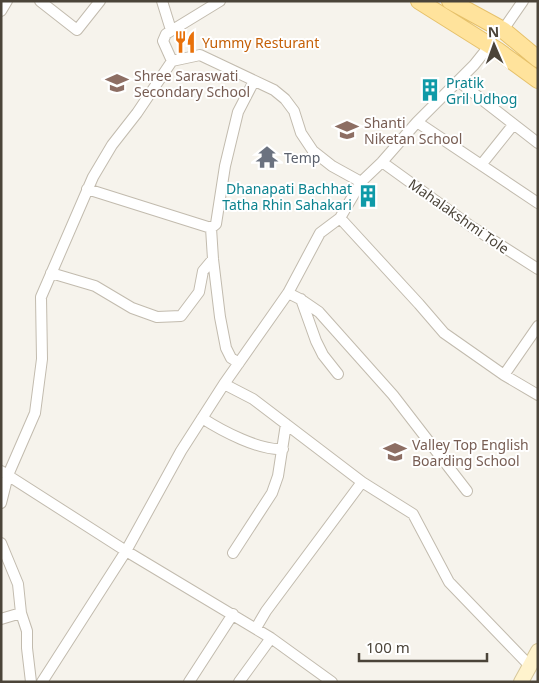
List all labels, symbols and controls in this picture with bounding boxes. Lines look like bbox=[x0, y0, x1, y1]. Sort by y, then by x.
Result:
north arrow bbox=[469, 20, 519, 70]
text: N bbox=[488, 22, 500, 41]
restaurant icon: Yummy Resturant bbox=[172, 29, 198, 55]
place label: Yummy Resturant bbox=[202, 33, 319, 52]
place label: Shree Saraswati Secondary School bbox=[134, 66, 250, 101]
school or university icon: Shree Saraswati Secondary School bbox=[104, 70, 130, 96]
place label: Pratik Gril Udhog bbox=[446, 73, 517, 108]
building icon: Pratik Gril Udhog bbox=[417, 77, 443, 103]
place label: Shanti Niketan School bbox=[364, 113, 462, 148]
school or university icon: Shanti Niketan School bbox=[334, 117, 360, 143]
temple icon: Temp bbox=[254, 144, 280, 170]
place label: Temp bbox=[284, 148, 320, 167]
street label: Mahalakshmi Tole bbox=[405, 174, 513, 258]
place label: Dhanapati Bachhat Tatha Rhin Sahakari bbox=[222, 179, 352, 214]
building icon: Dhanapati Bachhat Tatha Rhin Sahakari bbox=[355, 183, 381, 209]
place label: Valley Top English Boarding School bbox=[412, 435, 529, 470]
school or university icon: Valley Top English Boarding School bbox=[382, 439, 408, 465]
scale bar bbox=[359, 630, 486, 662]
text: 100 m bbox=[366, 637, 410, 657]

